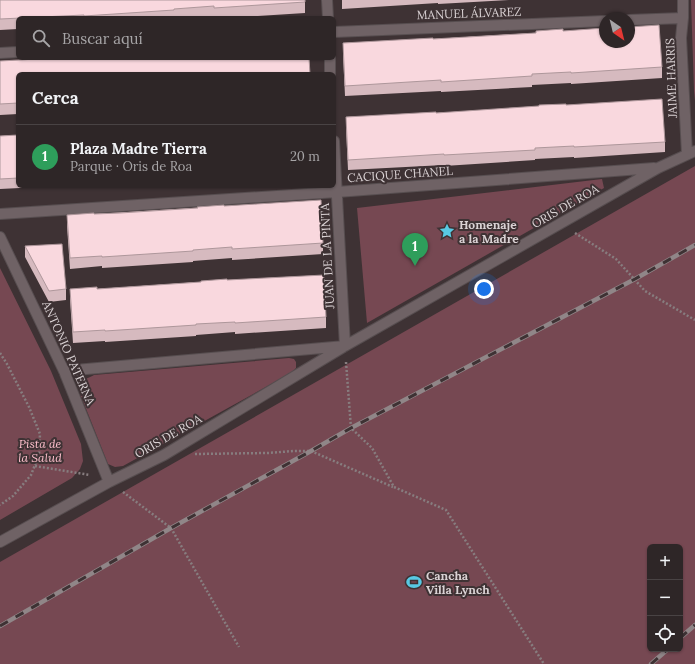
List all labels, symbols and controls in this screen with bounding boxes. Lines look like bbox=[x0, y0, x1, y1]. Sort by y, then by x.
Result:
street label: MANUEL ÁLVAREZ bbox=[416, 4, 522, 22]
north arrow bbox=[599, 12, 635, 48]
search box bbox=[16, 16, 336, 60]
icon: search bbox=[30, 27, 52, 49]
text: Buscar aquí bbox=[62, 29, 143, 48]
street label: JAIME HARRIS bbox=[662, 38, 680, 119]
text: Cerca bbox=[32, 87, 79, 109]
text: Plaza Madre Tierra bbox=[70, 139, 207, 158]
text: 1 bbox=[42, 148, 48, 165]
text: 20 m bbox=[290, 148, 320, 165]
text: Parque · Oris de Roa bbox=[70, 158, 192, 175]
street label: CACIQUE CHANEL bbox=[347, 163, 453, 185]
street label: ORIS DE ROA bbox=[529, 181, 602, 231]
street label: JUAN DE LA PINTA bbox=[317, 202, 337, 310]
place label: Homenaje a la Madre bbox=[459, 217, 519, 246]
place icon: Homenaje a la Madre bbox=[438, 222, 456, 240]
pin: 1 bbox=[402, 233, 428, 266]
your location bbox=[474, 279, 494, 299]
street label: ANTONIO PATERNA bbox=[39, 297, 99, 408]
street label: ORIS DE ROA bbox=[132, 411, 205, 461]
park label: Pista de la Salud bbox=[18, 436, 62, 465]
map controls bbox=[647, 544, 683, 652]
button: + bbox=[647, 544, 683, 580]
place label: Cancha Villa Lynch bbox=[426, 568, 490, 597]
sports icon: Cancha Villa Lynch bbox=[405, 573, 423, 591]
button: − bbox=[647, 580, 683, 616]
button: locate bbox=[647, 616, 683, 652]

